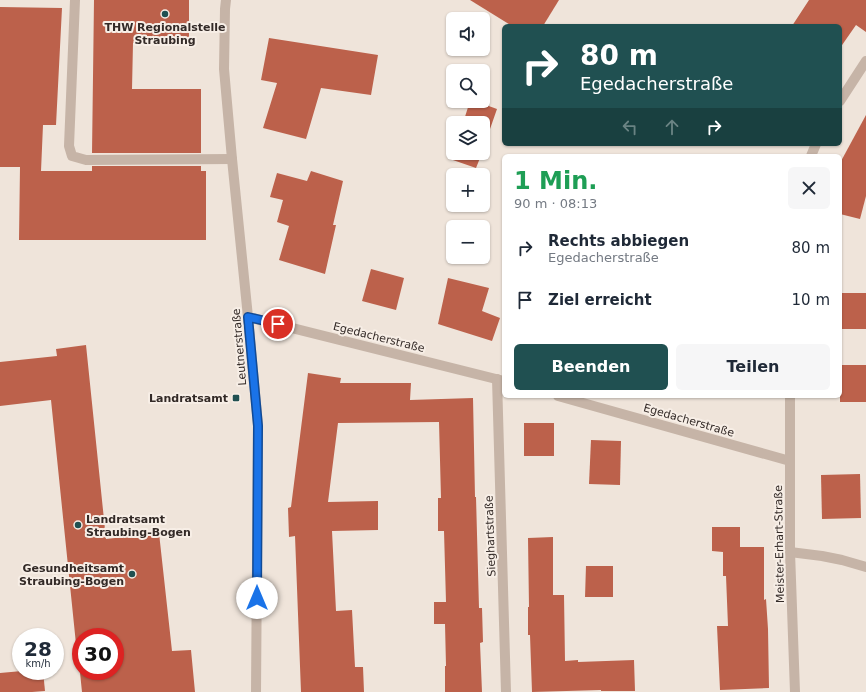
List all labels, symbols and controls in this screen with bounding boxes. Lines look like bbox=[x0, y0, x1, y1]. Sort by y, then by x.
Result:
marker: THW Regionalstelle Straubing bbox=[160, 9, 170, 19]
map controls bbox=[446, 12, 490, 264]
button: sound bbox=[446, 12, 490, 56]
place label: THW Regionalstelle Straubing bbox=[104, 21, 226, 47]
text: 80 m bbox=[580, 39, 658, 72]
icon: right bbox=[514, 40, 566, 92]
button: search bbox=[446, 64, 490, 108]
text: Egedacherstraße bbox=[580, 73, 733, 94]
button: layers bbox=[446, 116, 490, 160]
icon: left bbox=[619, 116, 641, 138]
icon: ahead bbox=[661, 116, 683, 138]
icon: right bbox=[703, 116, 725, 138]
text: 1 Min. bbox=[514, 167, 597, 195]
button: close bbox=[788, 167, 830, 209]
button: + bbox=[446, 168, 490, 212]
text: 90 m · 08:13 bbox=[514, 196, 597, 211]
button: − bbox=[446, 220, 490, 264]
text: Rechts abbiegen bbox=[548, 232, 689, 250]
icon: right bbox=[514, 237, 536, 259]
text: 80 m bbox=[792, 239, 830, 257]
text: Egedacherstraße bbox=[548, 250, 659, 265]
icon: arrive bbox=[514, 289, 536, 311]
text: Ziel erreicht bbox=[548, 291, 652, 309]
text: 10 m bbox=[792, 291, 830, 309]
pin bbox=[261, 307, 295, 341]
street label: Leutnerstraße bbox=[230, 308, 249, 386]
icon: arrive bbox=[267, 313, 289, 335]
street label: Egedacherstraße bbox=[332, 320, 426, 355]
button: Beenden bbox=[514, 344, 668, 390]
button: Teilen bbox=[676, 344, 830, 390]
place label: Landratsamt bbox=[149, 392, 228, 405]
marker: Landratsamt bbox=[231, 393, 241, 403]
street label: Egedacherstraße bbox=[642, 401, 736, 440]
street label: Meister-Erhart-Straße bbox=[772, 485, 787, 603]
street label: Sieghartstraße bbox=[483, 495, 498, 577]
place label: Landratsamt Straubing-Bogen bbox=[86, 513, 191, 539]
marker: Landratsamt Straubing-Bogen bbox=[73, 520, 83, 530]
place label: Gesundheitsamt Straubing-Bogen bbox=[19, 562, 124, 588]
marker: Gesundheitsamt Straubing-Bogen bbox=[127, 569, 137, 579]
position arrow bbox=[236, 577, 278, 619]
speed limit sign: 30 bbox=[72, 628, 124, 680]
text: 28 bbox=[24, 637, 52, 661]
text: km/h bbox=[25, 658, 51, 669]

